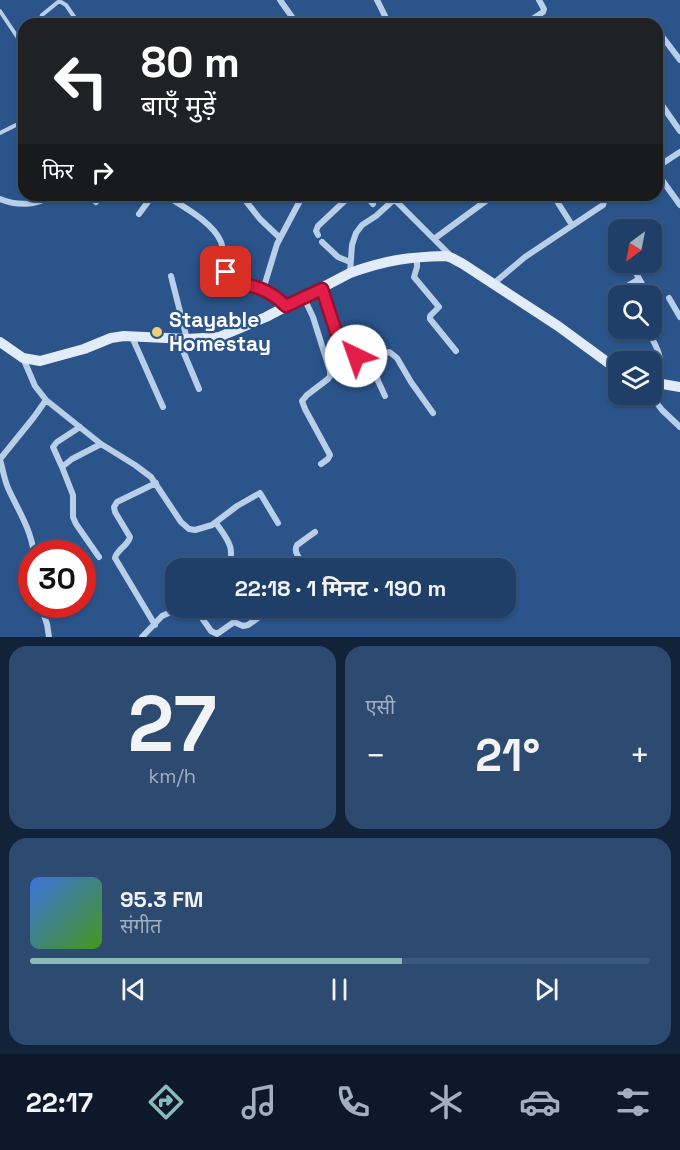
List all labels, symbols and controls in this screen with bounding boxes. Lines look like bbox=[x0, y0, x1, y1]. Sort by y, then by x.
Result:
text: 80 m bbox=[141, 36, 240, 89]
icon: left bbox=[42, 42, 120, 120]
text: बाएँ मुड़ें bbox=[141, 88, 216, 123]
icon: right bbox=[86, 156, 119, 189]
text: फिर bbox=[42, 157, 74, 185]
north arrow bbox=[608, 219, 662, 273]
map controls bbox=[608, 219, 662, 405]
pin bbox=[200, 246, 251, 297]
icon: arrive bbox=[209, 255, 242, 288]
button: search bbox=[608, 285, 662, 339]
place label: Stayable Homestay bbox=[169, 306, 271, 357]
position arrow bbox=[324, 324, 388, 388]
marker: Stayable Homestay bbox=[150, 325, 164, 339]
button: layers bbox=[608, 351, 662, 405]
speed limit sign: 30 bbox=[18, 540, 96, 618]
text: 22:18 · 1 मिनट · 190 m bbox=[235, 574, 446, 602]
text: 27 bbox=[128, 674, 217, 774]
text: एसी bbox=[366, 694, 395, 720]
text: 21° bbox=[475, 727, 540, 784]
text: − bbox=[366, 735, 386, 777]
text: + bbox=[630, 735, 650, 777]
text: km/h bbox=[148, 763, 196, 789]
text: 95.3 FM bbox=[120, 885, 203, 913]
text: संगीत bbox=[120, 913, 161, 939]
icon: previous bbox=[117, 973, 150, 1006]
icon: pause bbox=[323, 973, 356, 1006]
icon: next bbox=[530, 973, 563, 1006]
icon: directions bbox=[145, 1081, 187, 1123]
icon: music bbox=[238, 1081, 280, 1123]
icon: phone bbox=[332, 1081, 374, 1123]
icon: climate bbox=[425, 1081, 467, 1123]
icon: car bbox=[519, 1081, 561, 1123]
icon: filters bbox=[612, 1081, 654, 1123]
text: 22:17 bbox=[26, 1085, 93, 1120]

